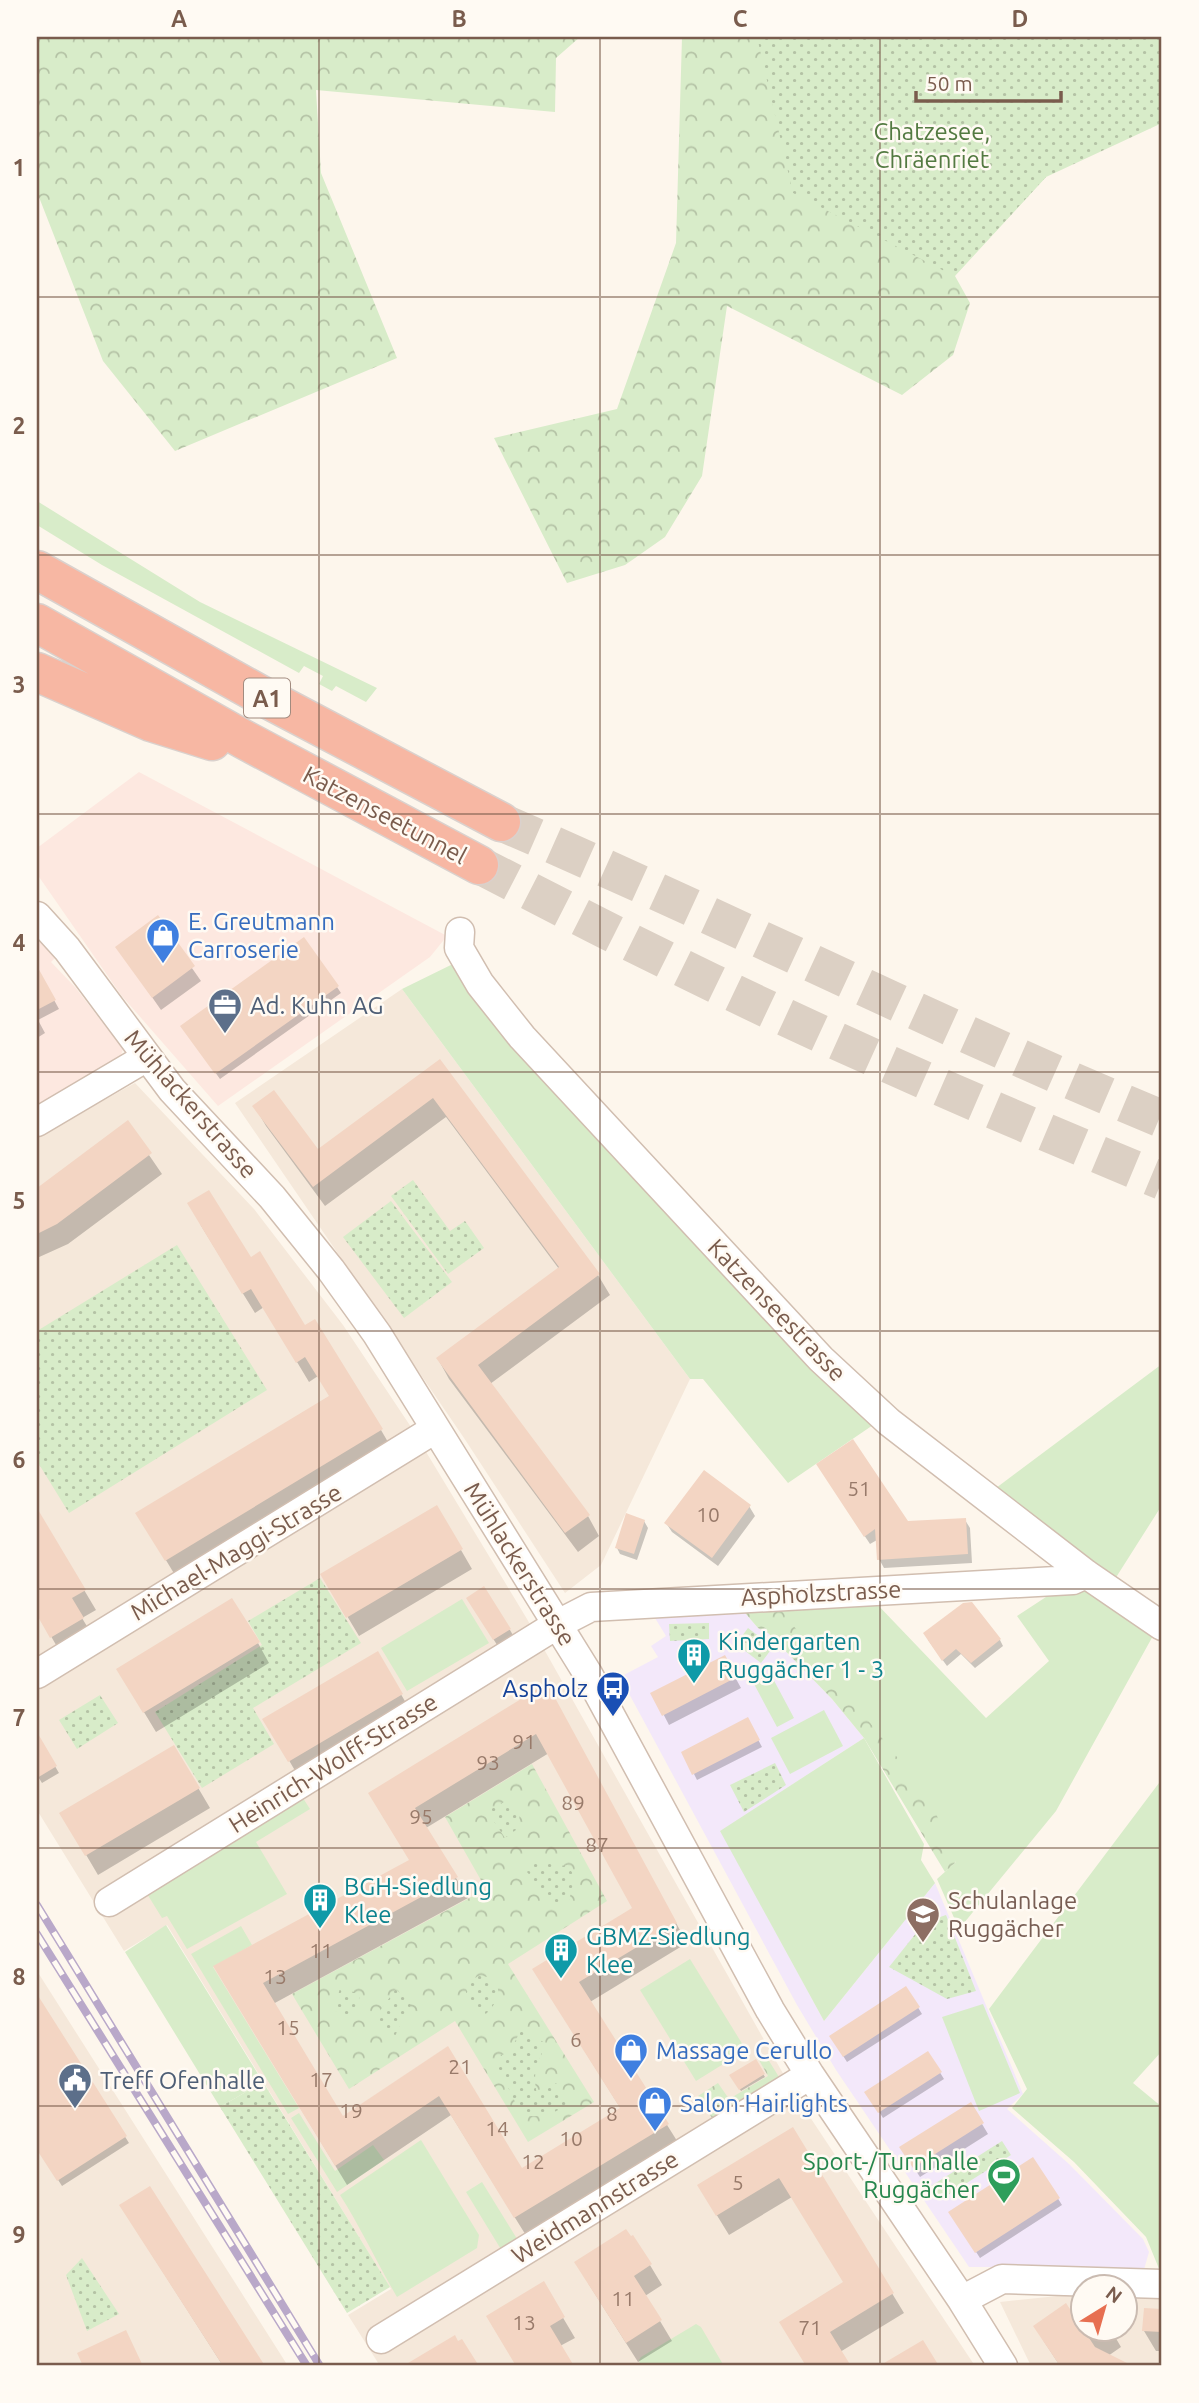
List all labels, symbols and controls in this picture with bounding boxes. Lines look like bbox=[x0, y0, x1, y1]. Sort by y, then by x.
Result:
text: A bbox=[171, 6, 187, 31]
text: B bbox=[451, 6, 467, 31]
text: C bbox=[733, 6, 748, 31]
text: D bbox=[1012, 6, 1028, 31]
scale bar bbox=[916, 60, 1061, 104]
text: 50 m bbox=[926, 71, 973, 95]
park label: Chatzesee, Chräenriet bbox=[873, 118, 991, 173]
text: 1 bbox=[13, 155, 25, 180]
text: 2 bbox=[13, 413, 25, 438]
text: 3 bbox=[13, 672, 25, 697]
road number: A1 bbox=[244, 678, 290, 718]
street label: Katzenseetunnel bbox=[299, 761, 471, 869]
place label: E. Greutmann Carroserie bbox=[188, 908, 335, 963]
shop icon: E. Greutmann Carroserie bbox=[144, 916, 182, 965]
text: 4 bbox=[13, 930, 26, 955]
office icon: Ad. Kuhn AG bbox=[206, 986, 244, 1035]
place label: Ad. Kuhn AG bbox=[250, 992, 383, 1019]
street label: Mühlackerstrasse bbox=[119, 1024, 263, 1184]
text: 5 bbox=[13, 1188, 25, 1213]
street label: Katzenseestrasse bbox=[703, 1234, 851, 1386]
text: 6 bbox=[13, 1447, 26, 1472]
house number: 51 bbox=[847, 1476, 871, 1500]
street label: Mühlackerstrasse bbox=[459, 1477, 581, 1651]
street label: Michael-Maggi-Strasse bbox=[126, 1478, 346, 1626]
house number: 10 bbox=[696, 1502, 720, 1526]
street label: Aspholzstrasse bbox=[740, 1575, 902, 1611]
place label: Kindergarten Ruggächer 1 - 3 bbox=[718, 1628, 884, 1683]
building icon: Kindergarten Ruggächer 1 - 3 bbox=[675, 1636, 713, 1685]
bus stop icon: Aspholz bbox=[594, 1669, 632, 1718]
place label: Aspholz bbox=[503, 1675, 588, 1702]
street label: Heinrich-Wolff-Strasse bbox=[224, 1688, 442, 1838]
text: 7 bbox=[13, 1705, 25, 1730]
house number: 91 bbox=[512, 1729, 536, 1753]
house number: 93 bbox=[476, 1750, 500, 1774]
house number: 89 bbox=[561, 1790, 585, 1814]
house number: 95 bbox=[409, 1804, 433, 1828]
house number: 87 bbox=[585, 1832, 609, 1856]
place label: BGH-Siedlung Klee bbox=[344, 1873, 492, 1928]
building icon: BGH-Siedlung Klee bbox=[301, 1881, 339, 1930]
place label: Schulanlage Ruggächer bbox=[948, 1887, 1077, 1942]
school or university icon: Schulanlage Ruggächer bbox=[904, 1895, 942, 1944]
place label: GBMZ-Siedlung Klee bbox=[586, 1923, 751, 1978]
building icon: GBMZ-Siedlung Klee bbox=[542, 1931, 580, 1980]
house number: 11 bbox=[309, 1938, 333, 1962]
text: 8 bbox=[13, 1964, 25, 1989]
house number: 13 bbox=[263, 1964, 287, 1988]
house number: 15 bbox=[276, 2015, 300, 2039]
house number: 6 bbox=[570, 2027, 582, 2051]
shop icon: Massage Cerullo bbox=[612, 2031, 650, 2080]
place label: Massage Cerullo bbox=[656, 2037, 832, 2064]
house number: 21 bbox=[448, 2054, 472, 2078]
public building icon: Treff Ofenhalle bbox=[56, 2061, 94, 2110]
place label: Treff Ofenhalle bbox=[100, 2067, 265, 2094]
house number: 17 bbox=[309, 2067, 333, 2091]
shop icon: Salon Hairlights bbox=[636, 2084, 674, 2133]
place label: Salon Hairlights bbox=[680, 2090, 848, 2117]
house number: 19 bbox=[339, 2098, 363, 2122]
house number: 8 bbox=[606, 2101, 618, 2125]
house number: 14 bbox=[485, 2116, 509, 2140]
house number: 10 bbox=[559, 2126, 583, 2150]
street label: Weidmannstrasse bbox=[507, 2145, 683, 2269]
place label: Sport-/Turnhalle Ruggächer bbox=[803, 2148, 979, 2203]
house number: 12 bbox=[521, 2149, 545, 2173]
sports icon: Sport-/Turnhalle Ruggächer bbox=[985, 2156, 1023, 2205]
house number: 5 bbox=[732, 2170, 744, 2194]
text: 9 bbox=[13, 2222, 25, 2247]
north arrow bbox=[1070, 2274, 1140, 2344]
text: N bbox=[1102, 2281, 1127, 2307]
house number: 11 bbox=[611, 2286, 635, 2310]
house number: 13 bbox=[512, 2310, 536, 2334]
house number: 71 bbox=[798, 2315, 822, 2339]

